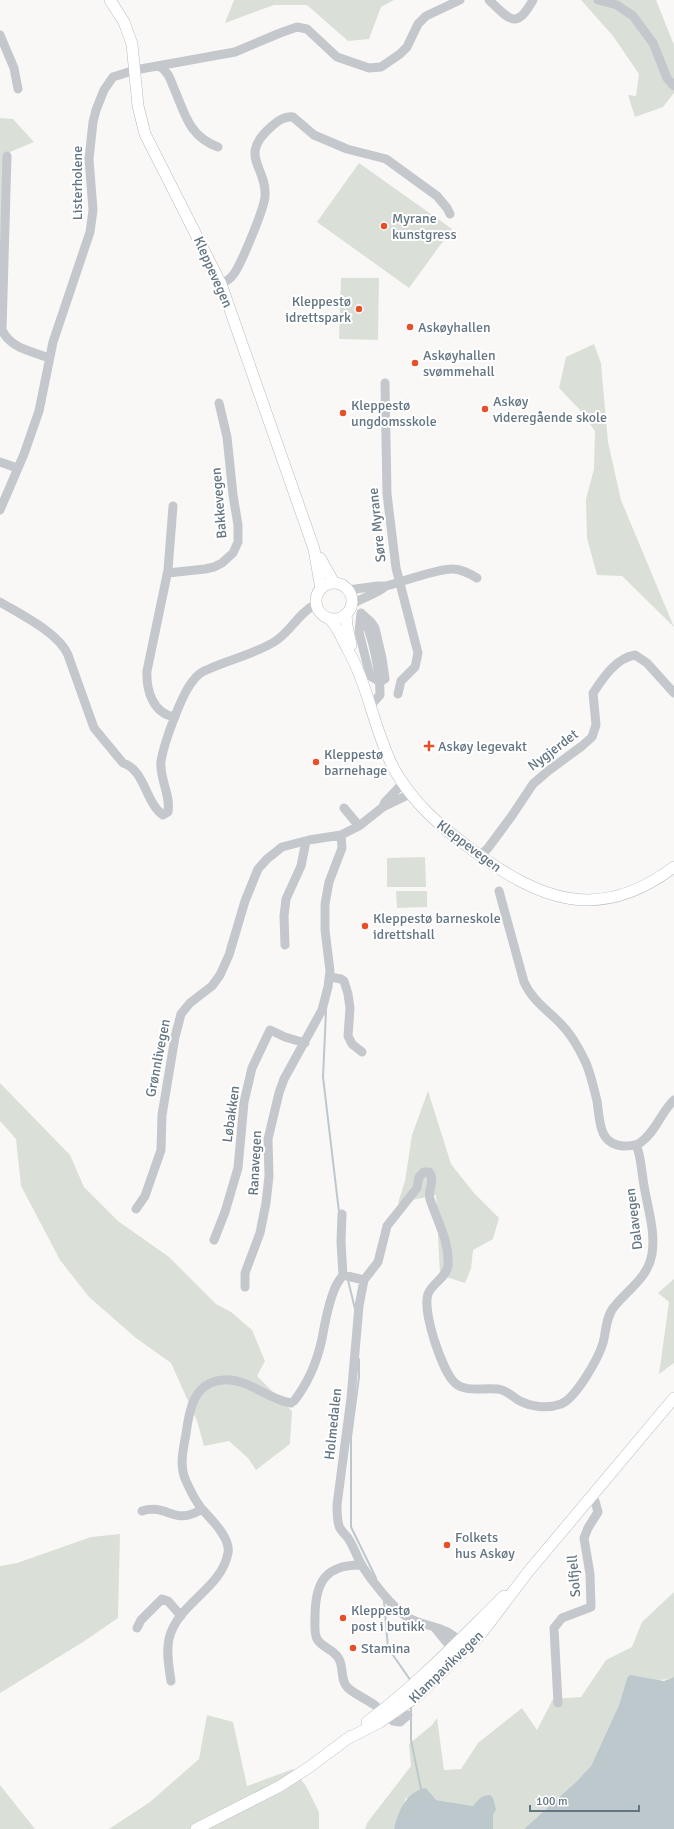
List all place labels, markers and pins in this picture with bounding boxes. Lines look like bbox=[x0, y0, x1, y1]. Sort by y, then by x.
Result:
place label: Myrane kunstgress bbox=[392, 210, 457, 243]
marker: Myrane kunstgress bbox=[379, 221, 389, 231]
place label: Kleppestø idrettspark bbox=[285, 293, 351, 326]
marker: Kleppestø idrettspark bbox=[354, 304, 364, 314]
place label: Askøyhallen bbox=[418, 319, 491, 336]
marker: Askøyhallen bbox=[405, 322, 415, 332]
place label: Askøyhallen svømmehall bbox=[423, 347, 496, 380]
marker: Askøyhallen svømmehall bbox=[410, 358, 420, 368]
place label: Askøy videregående skole bbox=[493, 393, 607, 426]
place label: Kleppestø ungdomsskole bbox=[351, 397, 437, 430]
marker: Askøy videregående skole bbox=[480, 404, 490, 414]
marker: Kleppestø ungdomsskole bbox=[338, 408, 348, 418]
place label: Askøy legevakt bbox=[438, 738, 527, 755]
marker: Askøy legevakt bbox=[423, 740, 435, 752]
place label: Kleppestø barnehage bbox=[324, 746, 387, 779]
marker: Kleppestø barnehage bbox=[311, 757, 321, 767]
place label: Kleppestø barneskole idrettshall bbox=[373, 910, 501, 943]
marker: Kleppestø barneskole idrettshall bbox=[360, 921, 370, 931]
place label: Folkets hus Askøy bbox=[455, 1529, 515, 1562]
marker: Folkets hus Askøy bbox=[442, 1540, 452, 1550]
place label: Kleppestø post i butikk bbox=[351, 1602, 425, 1635]
marker: Kleppestø post i butikk bbox=[338, 1613, 348, 1623]
place label: Stamina bbox=[361, 1640, 410, 1657]
marker: Stamina bbox=[348, 1643, 358, 1653]

